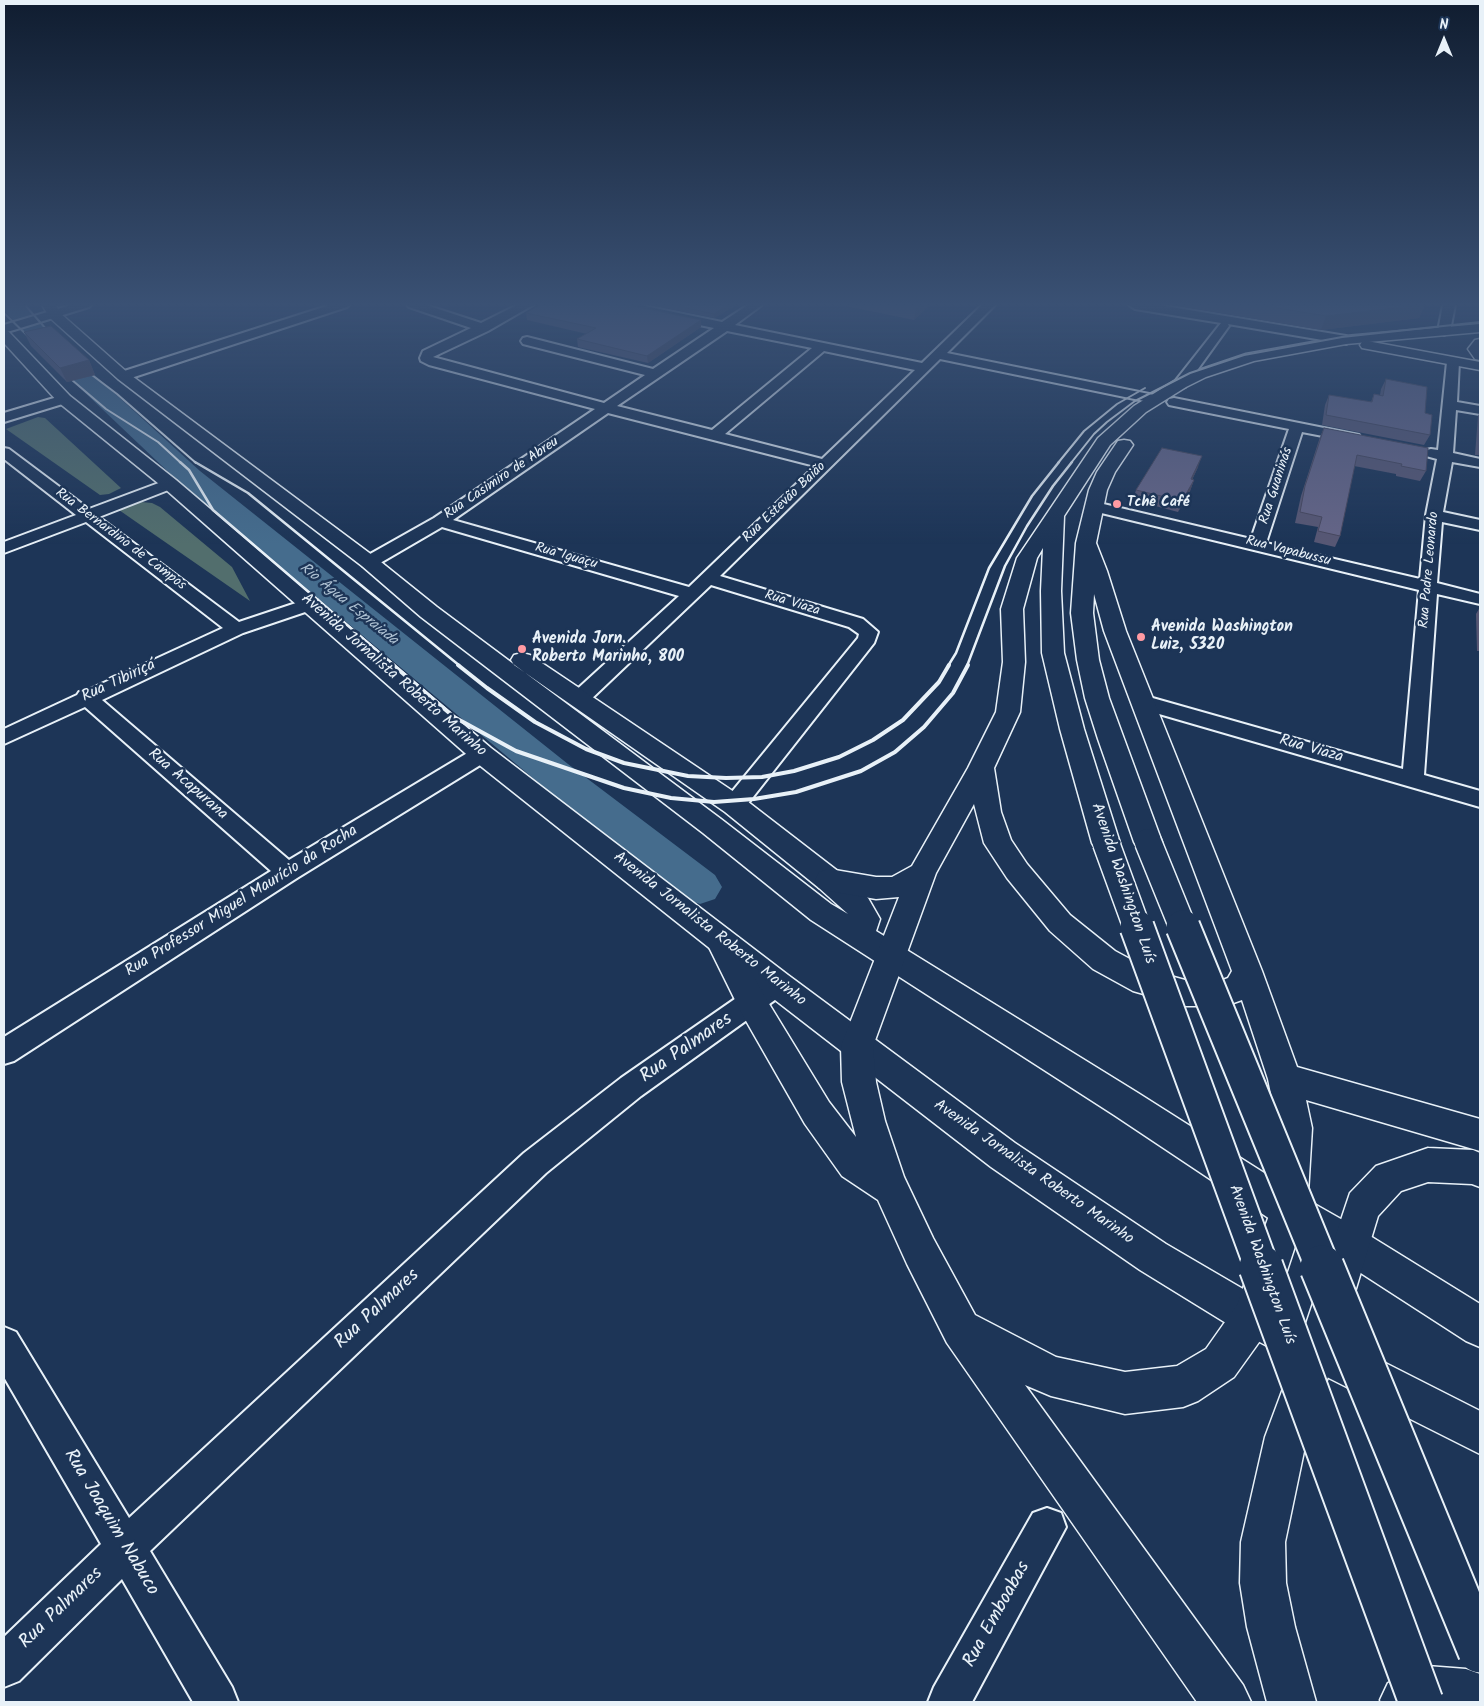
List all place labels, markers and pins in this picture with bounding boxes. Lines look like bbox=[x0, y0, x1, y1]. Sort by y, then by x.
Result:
place label: Tchê Café bbox=[1127, 496, 1189, 512]
marker: Tchê Café bbox=[1111, 498, 1123, 510]
place label: Avenida Washington Luiz, 5320 bbox=[1151, 618, 1293, 656]
place label: Avenida Jorn. Roberto Marinho, 800 bbox=[532, 630, 684, 668]
marker: Avenida Washington Luiz, 5320 bbox=[1135, 631, 1147, 643]
marker: Avenida Jorn. Roberto Marinho, 800 bbox=[516, 643, 528, 655]

